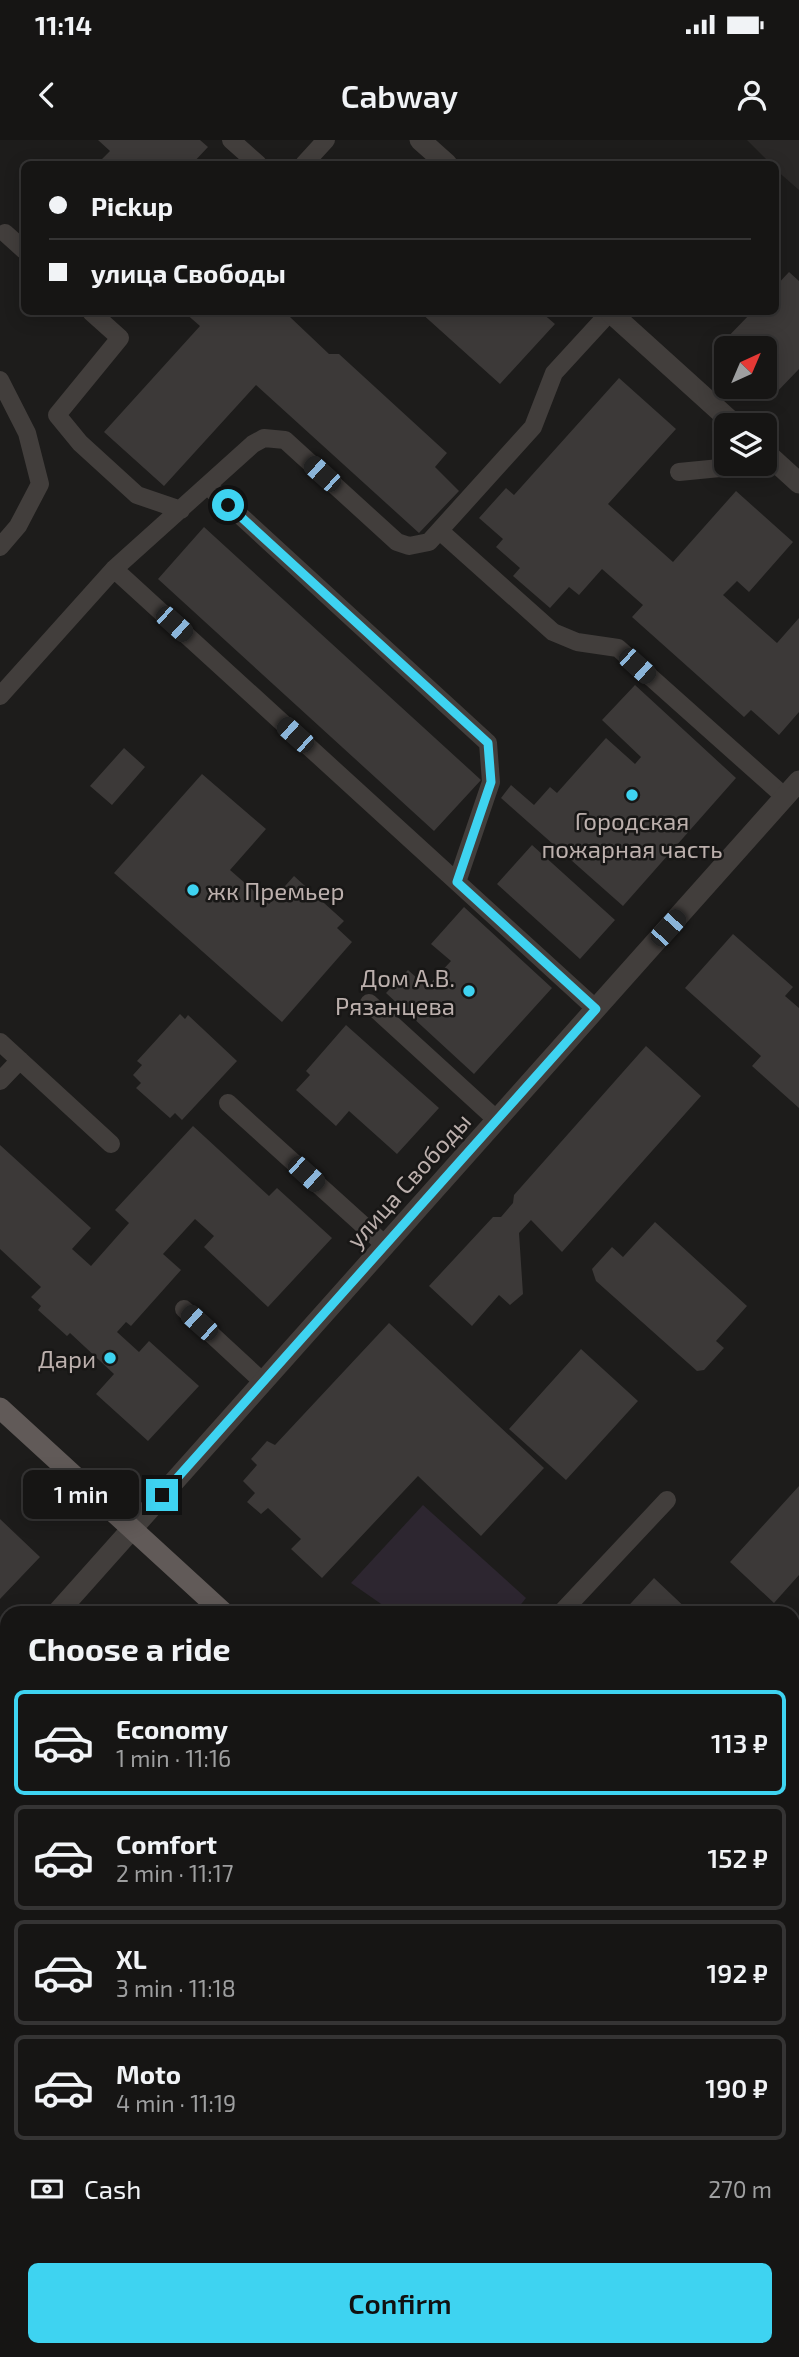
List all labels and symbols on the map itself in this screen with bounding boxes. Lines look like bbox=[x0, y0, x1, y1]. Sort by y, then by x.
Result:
north arrow bbox=[714, 336, 777, 399]
car bbox=[300, 452, 345, 496]
route start bbox=[212, 489, 244, 521]
car bbox=[152, 602, 197, 646]
car bbox=[615, 644, 660, 688]
car bbox=[273, 713, 318, 757]
marker: Городская пожарная часть bbox=[624, 787, 640, 803]
place label: Городская пожарная часть bbox=[541, 806, 723, 863]
place label: жк Премьер bbox=[207, 876, 344, 905]
marker: жк Премьер bbox=[185, 882, 201, 898]
car bbox=[647, 905, 690, 951]
place label: Дом А.В. Рязанцева bbox=[335, 963, 455, 1020]
marker: Дом А.В. Рязанцева bbox=[461, 983, 477, 999]
street label: улица Свободы bbox=[340, 1107, 477, 1254]
car bbox=[284, 1152, 329, 1196]
car bbox=[177, 1301, 222, 1345]
place label: Дари bbox=[38, 1344, 96, 1373]
marker: Дари bbox=[102, 1350, 118, 1366]
callout: 1 min bbox=[22, 1470, 138, 1520]
route end bbox=[146, 1479, 178, 1511]

